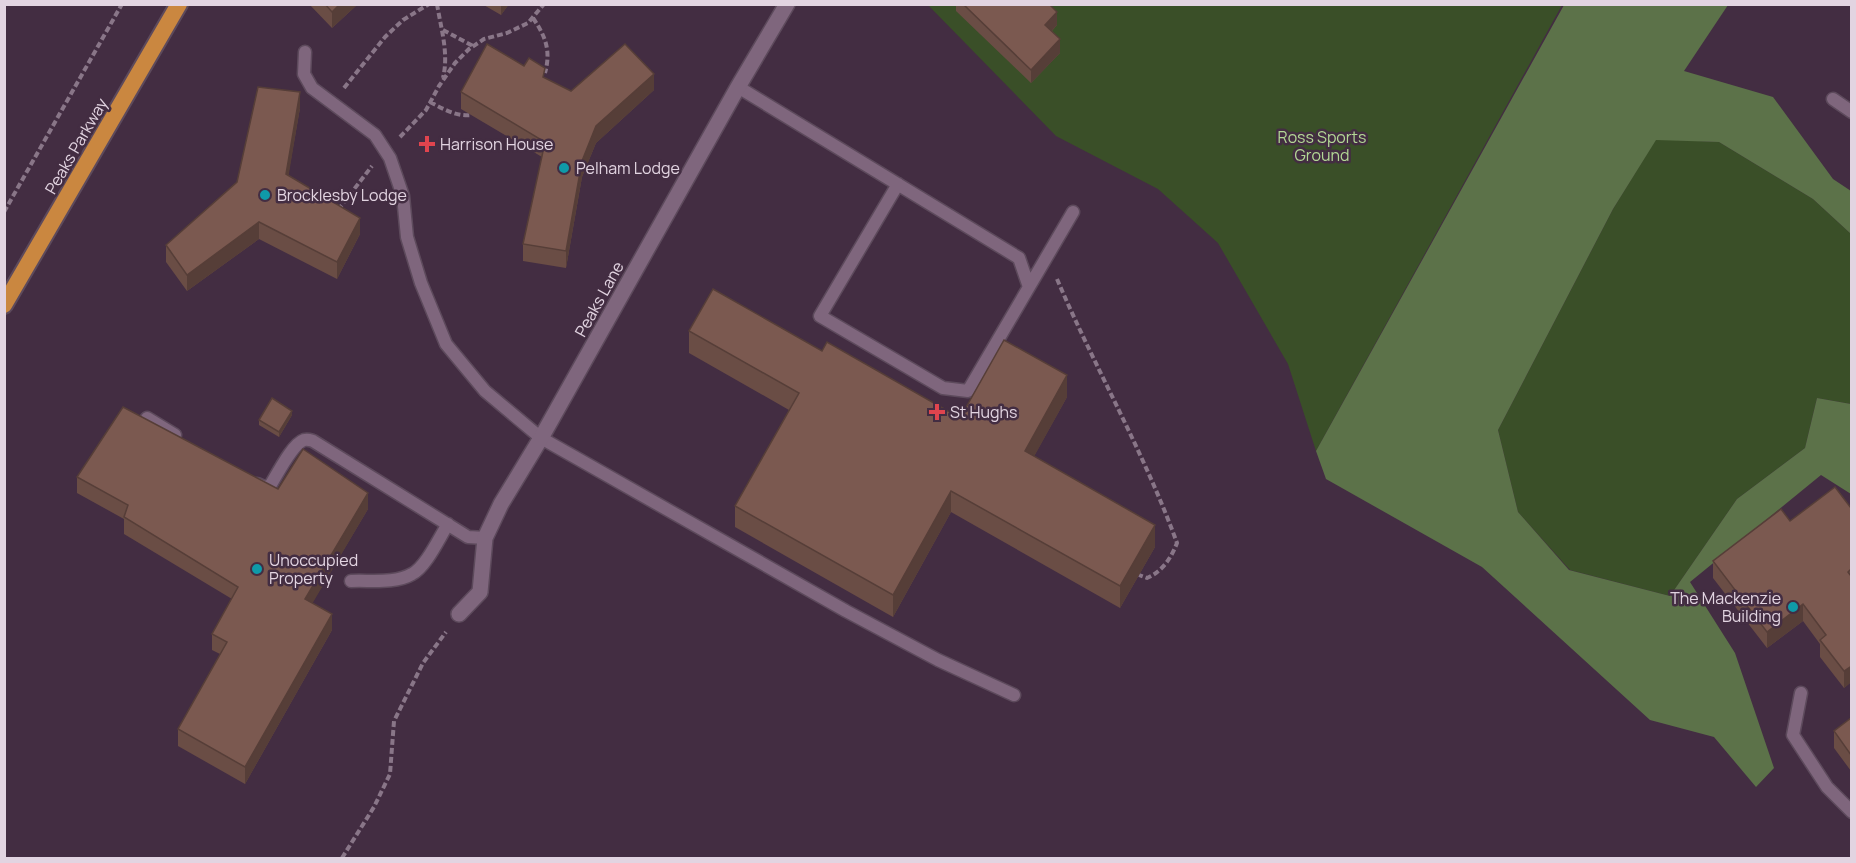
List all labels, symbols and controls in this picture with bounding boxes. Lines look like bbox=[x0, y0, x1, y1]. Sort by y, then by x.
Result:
street label: Peaks Parkway bbox=[40, 93, 113, 198]
park label: Ross Sports Ground bbox=[1278, 126, 1366, 166]
place label: Harrison House bbox=[440, 133, 553, 155]
marker: Harrison House bbox=[418, 135, 436, 153]
place label: Pelham Lodge bbox=[576, 157, 680, 179]
marker: Pelham Lodge bbox=[557, 161, 571, 175]
place label: Brocklesby Lodge bbox=[277, 184, 407, 206]
marker: Brocklesby Lodge bbox=[258, 188, 272, 202]
street label: Peaks Lane bbox=[569, 257, 629, 341]
place label: St Hughs bbox=[950, 401, 1017, 423]
marker: St Hughs bbox=[928, 403, 946, 421]
place label: Unoccupied Property bbox=[269, 549, 358, 589]
marker: Unoccupied Property bbox=[250, 562, 264, 576]
place label: The Mackenzie Building bbox=[1670, 587, 1781, 627]
marker: The Mackenzie Building bbox=[1786, 600, 1800, 614]

